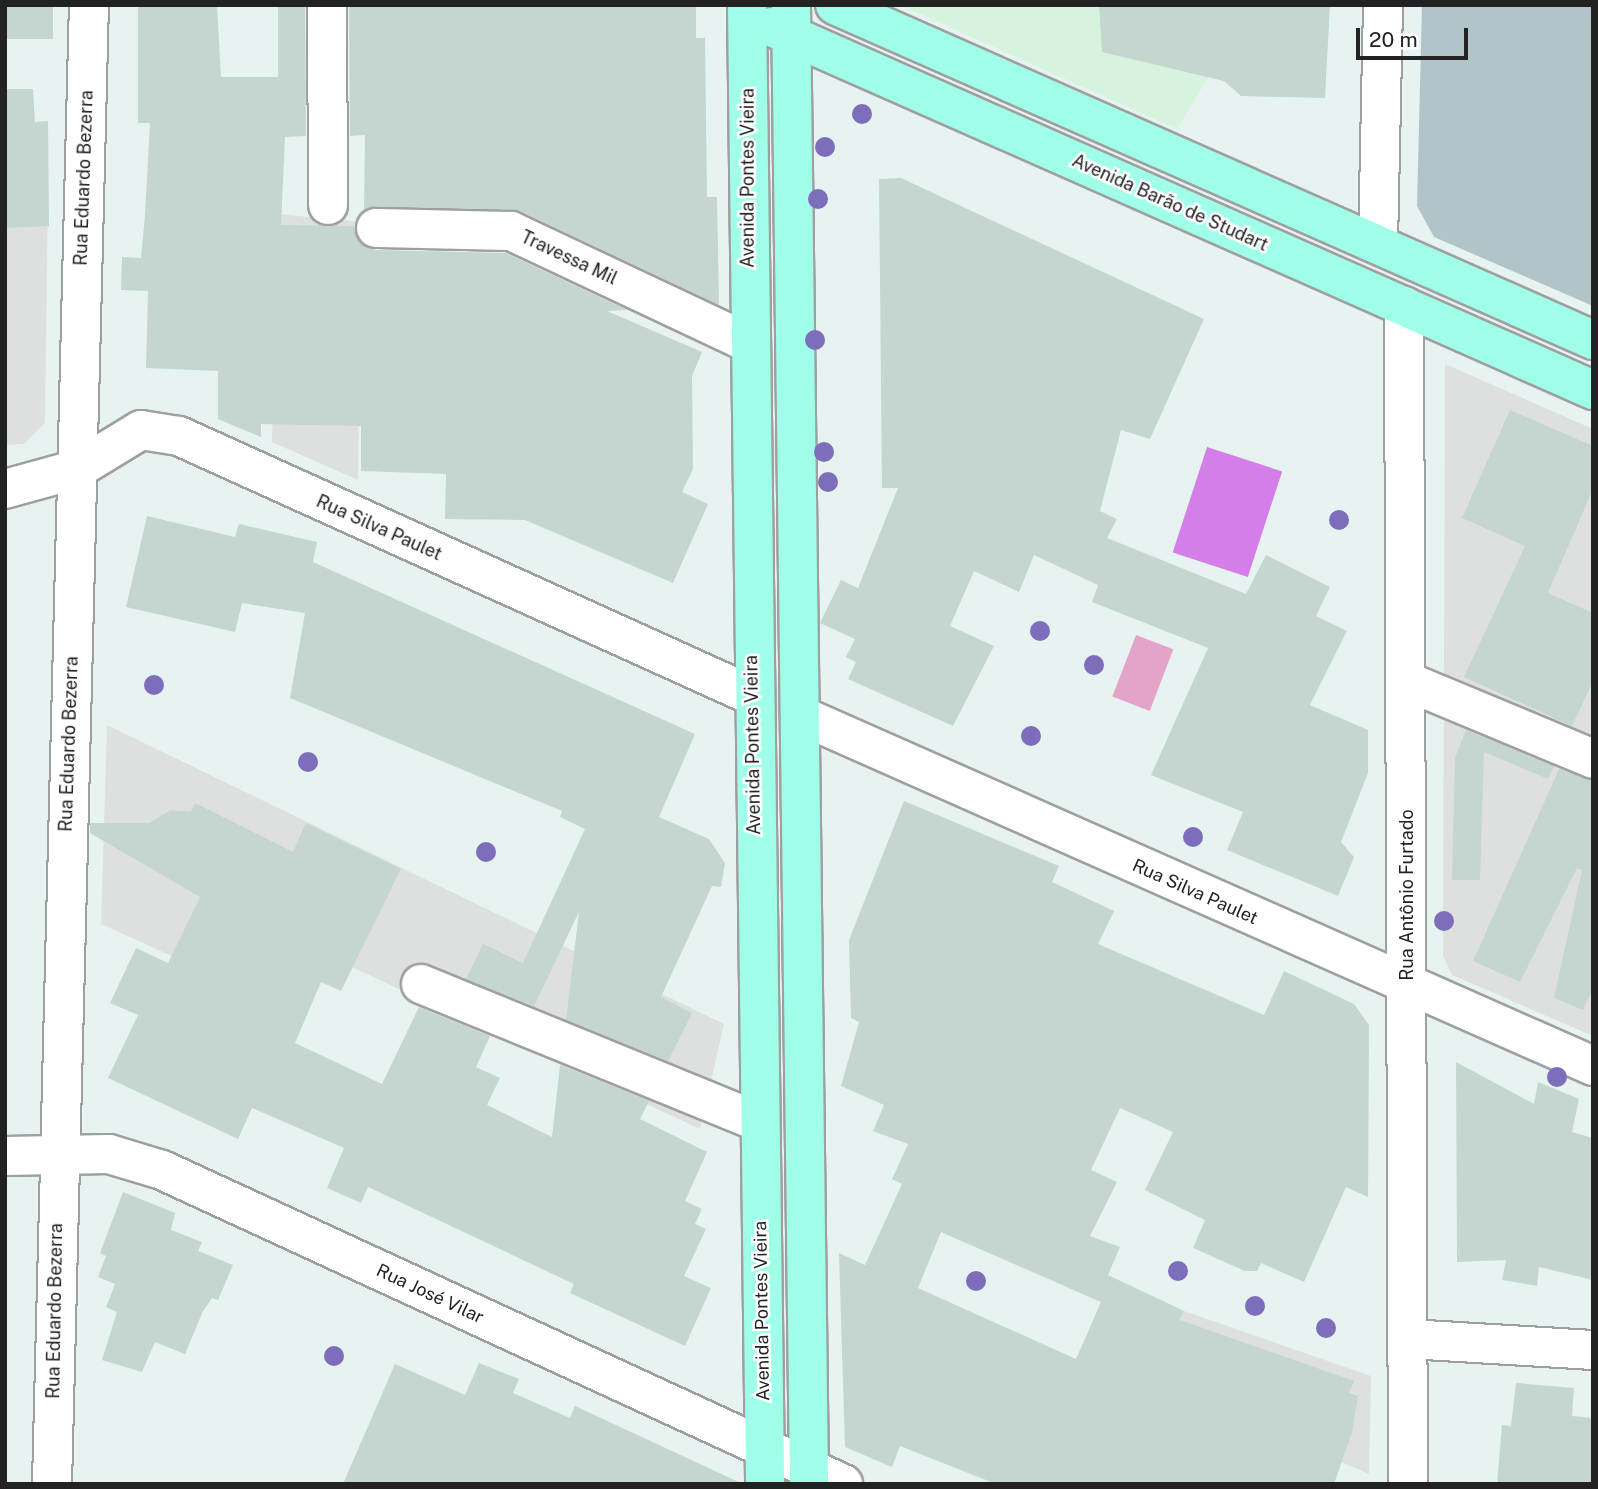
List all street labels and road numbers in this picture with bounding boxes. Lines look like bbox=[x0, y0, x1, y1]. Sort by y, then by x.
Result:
street label: Avenida Pontes Vieira bbox=[737, 88, 759, 268]
street label: Rua Eduardo Bezerra bbox=[70, 90, 98, 266]
street label: Avenida Barão de Studart bbox=[1068, 150, 1272, 256]
street label: Travessa Mil bbox=[517, 226, 621, 290]
street label: Rua Silva Paulet bbox=[313, 491, 445, 565]
street label: Avenida Pontes Vieira bbox=[741, 655, 765, 835]
street label: Rua Eduardo Bezerra bbox=[55, 656, 83, 832]
street label: Rua Antônio Furtado bbox=[1396, 809, 1418, 981]
street label: Rua Silva Paulet bbox=[1129, 855, 1261, 929]
street label: Avenida Pontes Vieira bbox=[750, 1221, 774, 1401]
street label: Rua Eduardo Bezerra bbox=[43, 1223, 67, 1399]
street label: Rua José Vilar bbox=[373, 1260, 487, 1328]

